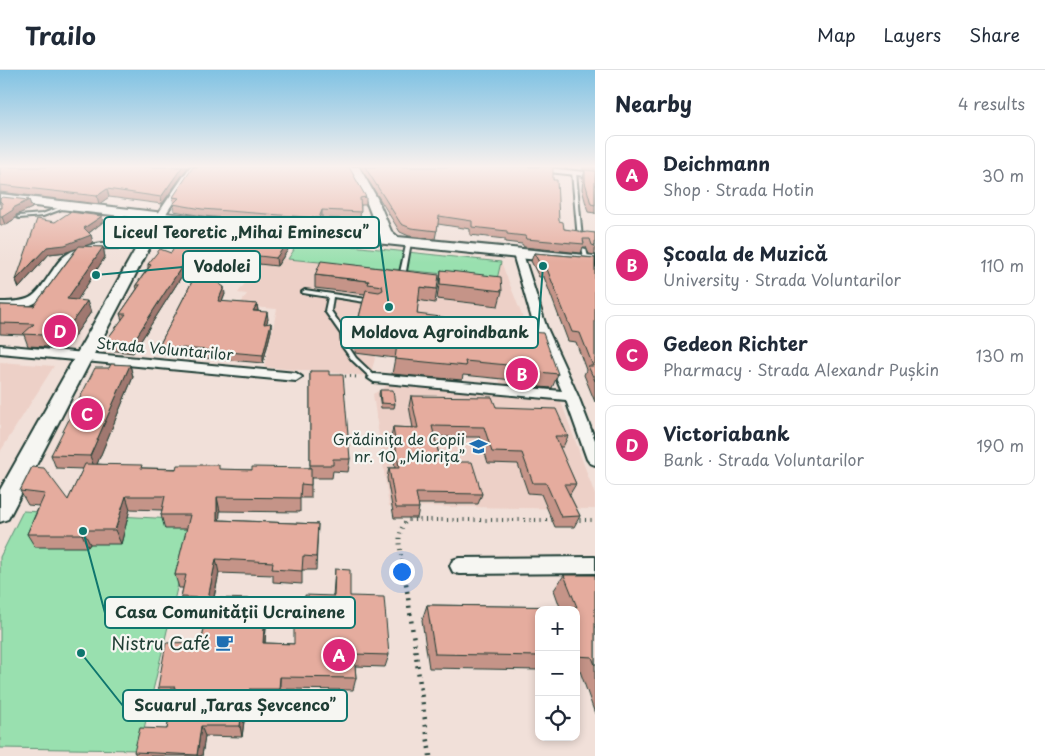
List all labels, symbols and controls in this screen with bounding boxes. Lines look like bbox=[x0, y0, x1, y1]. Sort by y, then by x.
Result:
text: Trailo bbox=[25, 17, 96, 53]
text: Map bbox=[817, 21, 856, 48]
text: Layers bbox=[884, 21, 941, 48]
text: Share bbox=[969, 21, 1020, 48]
text: Nearby bbox=[615, 87, 692, 119]
text: 4 results bbox=[958, 91, 1025, 115]
text: Deichmann bbox=[663, 149, 770, 177]
text: A bbox=[626, 163, 638, 187]
text: 30 m bbox=[982, 163, 1024, 187]
text: Shop · Strada Hotin bbox=[663, 177, 814, 201]
callout: Liceul Teoretic „Mihai Eminescu” bbox=[104, 217, 379, 248]
text: Liceul Teoretic „Mihai Eminescu” bbox=[113, 219, 369, 243]
text: Școala de Muzică bbox=[663, 239, 828, 267]
callout: Vodolei bbox=[183, 251, 260, 282]
text: Vodolei bbox=[193, 253, 251, 277]
text: B bbox=[627, 253, 637, 277]
text: 110 m bbox=[981, 253, 1024, 277]
text: University · Strada Voluntarilor bbox=[663, 267, 901, 291]
pin: D bbox=[44, 312, 76, 350]
callout: Moldova Agroindbank bbox=[341, 317, 538, 348]
text: Moldova Agroindbank bbox=[351, 319, 529, 343]
text: Gedeon Richter bbox=[663, 329, 808, 357]
street label: Strada Voluntarilor bbox=[96, 331, 234, 365]
text: C bbox=[626, 343, 638, 367]
text: 130 m bbox=[976, 343, 1024, 367]
pin: B bbox=[506, 355, 538, 393]
text: Pharmacy · Strada Alexandr Pușkin bbox=[663, 357, 939, 381]
pin: C bbox=[71, 395, 103, 433]
text: Victoriabank bbox=[663, 419, 790, 447]
place label: Grădinița de Copii nr. 10 „Miorița” bbox=[333, 427, 465, 467]
text: D bbox=[626, 433, 638, 457]
text: 190 m bbox=[976, 433, 1024, 457]
school or university icon: Grădinița de Copii nr. 10 „Miorița” bbox=[469, 437, 489, 457]
text: Bank · Strada Voluntarilor bbox=[663, 447, 864, 471]
your location bbox=[389, 559, 415, 585]
callout: Casa Comunității Ucrainene bbox=[105, 597, 355, 628]
text: Casa Comunității Ucrainene bbox=[115, 599, 345, 623]
map controls bbox=[535, 606, 580, 741]
button: + bbox=[535, 606, 580, 651]
place label: Nistru Café bbox=[111, 629, 210, 656]
cafe icon: Nistru Café bbox=[214, 632, 234, 652]
pin: A bbox=[323, 636, 355, 674]
button: − bbox=[535, 651, 580, 696]
callout: Scuarul „Taras Șevcenco” bbox=[123, 690, 347, 721]
text: Scuarul „Taras Șevcenco” bbox=[134, 692, 336, 716]
button: locate bbox=[535, 696, 580, 741]

